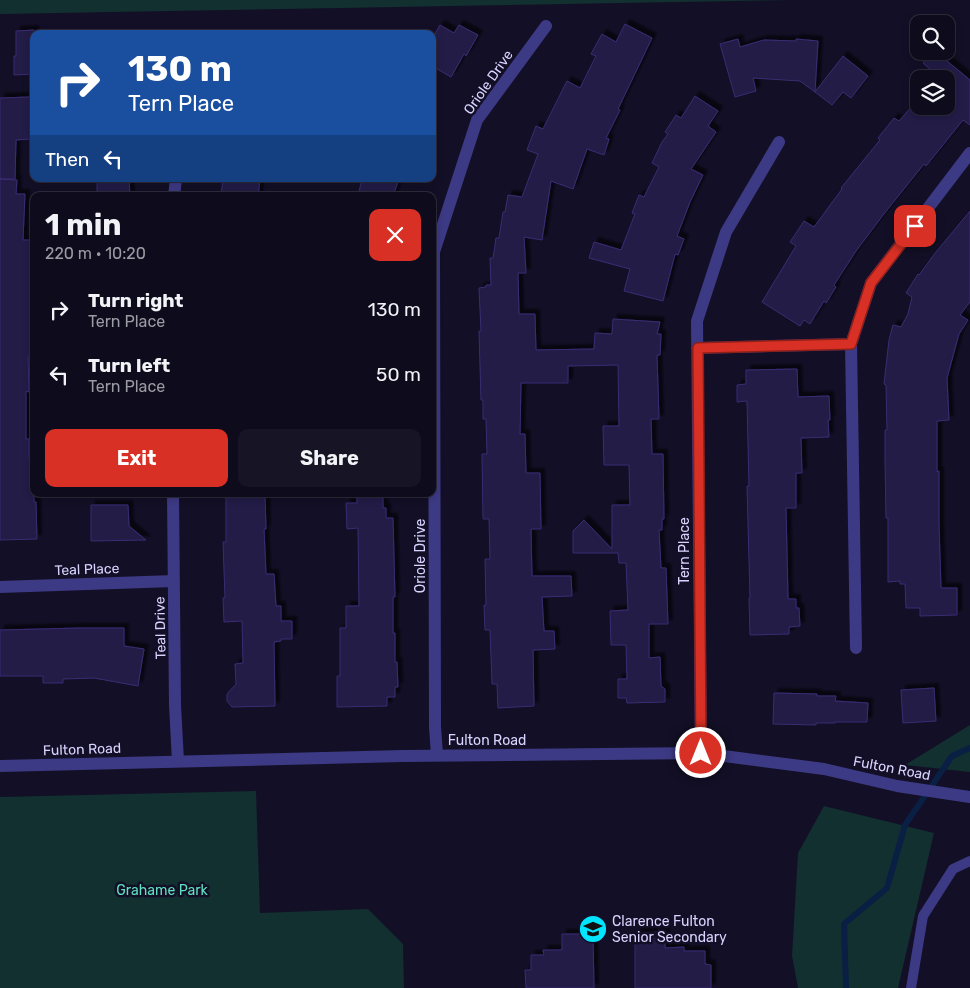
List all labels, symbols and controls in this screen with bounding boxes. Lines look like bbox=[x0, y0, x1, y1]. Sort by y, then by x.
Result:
map controls bbox=[910, 15, 955, 115]
button: search bbox=[910, 15, 955, 60]
street label: Oriole Drive bbox=[460, 47, 517, 118]
text: 130 m bbox=[128, 48, 232, 90]
icon: right bbox=[45, 50, 110, 115]
button: layers bbox=[910, 70, 955, 115]
text: Tern Place bbox=[128, 90, 234, 117]
icon: left bbox=[99, 145, 127, 173]
text: Then bbox=[45, 148, 89, 171]
pin bbox=[894, 205, 936, 247]
text: 1 min bbox=[45, 207, 122, 243]
button: close bbox=[369, 209, 421, 261]
icon: arrive bbox=[901, 212, 929, 240]
text: 220 m · 10:20 bbox=[45, 244, 146, 263]
text: Turn right bbox=[88, 289, 183, 312]
icon: right bbox=[45, 296, 73, 324]
text: 130 m bbox=[368, 298, 421, 321]
text: Tern Place bbox=[88, 312, 165, 331]
text: Turn left bbox=[88, 354, 170, 377]
icon: left bbox=[45, 361, 73, 389]
text: 50 m bbox=[376, 363, 421, 386]
text: Tern Place bbox=[88, 377, 165, 396]
button: Exit bbox=[45, 429, 228, 487]
button: Share bbox=[238, 429, 421, 487]
street label: Tern Place bbox=[676, 517, 693, 585]
street label: Oriole Drive bbox=[412, 519, 429, 593]
street label: Teal Place bbox=[54, 560, 120, 579]
street label: Teal Drive bbox=[151, 596, 170, 660]
position arrow bbox=[674, 726, 726, 778]
street label: Fulton Road bbox=[448, 732, 526, 749]
street label: Fulton Road bbox=[43, 740, 122, 759]
street label: Fulton Road bbox=[852, 753, 932, 784]
park label: Grahame Park bbox=[116, 882, 209, 899]
place label: Clarence Fulton Senior Secondary bbox=[612, 913, 727, 946]
school or university icon: Clarence Fulton Senior Secondary bbox=[578, 914, 608, 944]

